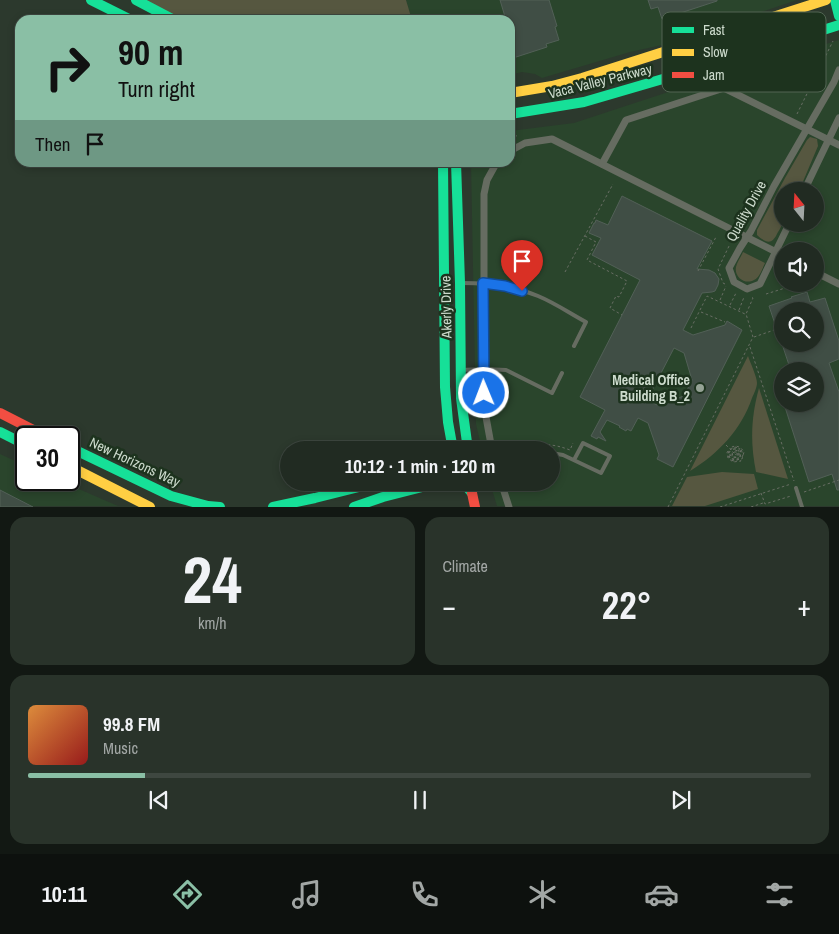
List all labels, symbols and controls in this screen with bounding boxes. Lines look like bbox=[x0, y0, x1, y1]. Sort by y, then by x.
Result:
legend bbox=[662, 12, 826, 92]
text: Fast bbox=[703, 21, 725, 39]
text: 90 m bbox=[118, 29, 183, 76]
icon: right bbox=[35, 35, 100, 100]
text: Slow bbox=[703, 43, 729, 61]
street label: Vaca Valley Parkway bbox=[546, 59, 654, 103]
text: Jam bbox=[703, 66, 725, 84]
text: Turn right bbox=[118, 74, 195, 104]
icon: arrive bbox=[81, 130, 109, 158]
text: Then bbox=[35, 131, 71, 157]
street label: Quality Drive bbox=[722, 177, 770, 245]
north arrow bbox=[774, 182, 824, 232]
map controls bbox=[774, 182, 824, 412]
pin bbox=[501, 240, 543, 291]
button: sound bbox=[774, 242, 824, 292]
icon: arrive bbox=[508, 247, 536, 275]
street label: Akerly Drive bbox=[436, 276, 456, 339]
button: search bbox=[774, 302, 824, 352]
button: layers bbox=[774, 362, 824, 412]
position arrow bbox=[457, 366, 509, 418]
place label: Medical Office Building B_2 bbox=[612, 371, 690, 405]
marker: Medical Office Building B_2 bbox=[694, 382, 706, 394]
speed limit sign: 30 bbox=[15, 426, 80, 491]
street label: New Horizons Way bbox=[87, 433, 183, 491]
text: 10:12 · 1 min · 120 m bbox=[345, 453, 495, 479]
text: 24 bbox=[183, 536, 242, 623]
text: Climate bbox=[443, 555, 488, 577]
text: 22° bbox=[602, 580, 652, 631]
text: − bbox=[443, 587, 456, 625]
text: + bbox=[798, 587, 811, 625]
text: km/h bbox=[198, 612, 226, 634]
text: 99.8 FM bbox=[103, 711, 160, 737]
text: Music bbox=[103, 737, 138, 759]
icon: previous bbox=[145, 786, 173, 814]
icon: pause bbox=[406, 786, 434, 814]
icon: next bbox=[667, 786, 695, 814]
icon: directions bbox=[170, 877, 205, 912]
icon: music bbox=[289, 877, 324, 912]
icon: phone bbox=[407, 877, 442, 912]
icon: climate bbox=[525, 877, 560, 912]
icon: car bbox=[644, 877, 679, 912]
icon: filters bbox=[762, 877, 797, 912]
text: 10:11 bbox=[42, 879, 87, 909]

